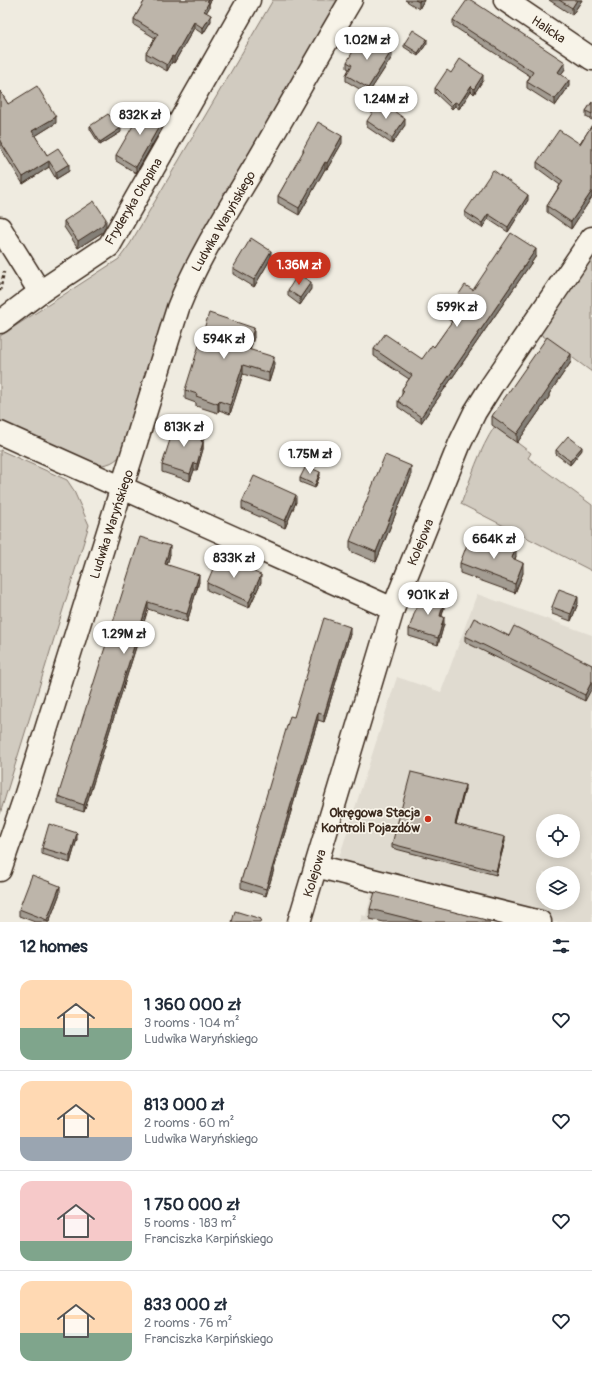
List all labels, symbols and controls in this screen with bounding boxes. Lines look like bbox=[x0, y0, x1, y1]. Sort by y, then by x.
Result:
street label: Halicka bbox=[528, 13, 569, 47]
pin: 1.02M zł bbox=[326, 27, 408, 61]
text: 1.02M zł bbox=[344, 32, 390, 48]
pin: 1.24M zł bbox=[345, 86, 427, 120]
text: 1.24M zł bbox=[364, 91, 408, 107]
pin: 832K zł bbox=[103, 102, 177, 136]
text: 832K zł bbox=[119, 107, 161, 123]
street label: Fryderyka Chopina bbox=[102, 155, 166, 248]
street label: Ludwika Waryńskiego bbox=[188, 168, 259, 275]
pin: 1.36M zł bbox=[258, 252, 340, 286]
text: 1.36M zł bbox=[277, 257, 321, 273]
pin: 599K zł bbox=[420, 294, 494, 328]
text: 599K zł bbox=[436, 299, 478, 315]
pin: 594K zł bbox=[187, 326, 261, 360]
text: 594K zł bbox=[203, 331, 245, 347]
pin: 813K zł bbox=[147, 414, 221, 448]
text: 813K zł bbox=[164, 419, 204, 435]
pin: 1.75M zł bbox=[269, 441, 351, 475]
text: 1.75M zł bbox=[288, 446, 332, 462]
street label: Ludwika Waryńskiego bbox=[87, 468, 137, 581]
street label: Kolejowa bbox=[404, 517, 438, 568]
pin: 664K zł bbox=[457, 526, 531, 560]
text: 664K zł bbox=[472, 531, 516, 547]
pin: 833K zł bbox=[197, 545, 271, 579]
text: 833K zł bbox=[213, 550, 255, 566]
pin: 901K zł bbox=[391, 582, 465, 616]
text: 901K zł bbox=[407, 587, 449, 603]
pin: 1.29M zł bbox=[83, 621, 165, 655]
text: 1.29M zł bbox=[102, 626, 146, 642]
place label: Okręgowa Stacja Kontroli Pojazdów bbox=[321, 805, 420, 836]
marker: Okręgowa Stacja Kontroli Pojazdów bbox=[423, 814, 433, 824]
map controls bbox=[536, 814, 580, 910]
button: locate bbox=[536, 814, 580, 858]
street label: Kolejowa bbox=[300, 848, 330, 899]
button: layers bbox=[536, 866, 580, 910]
icon: filters bbox=[550, 935, 572, 957]
text: 12 homes bbox=[20, 936, 88, 957]
text: 1 360 000 zł bbox=[144, 994, 241, 1015]
icon: home bbox=[52, 996, 100, 1044]
icon: heart bbox=[550, 1009, 572, 1031]
text: 3 rooms · 104 m² bbox=[144, 1015, 239, 1031]
text: Ludwika Waryńskiego bbox=[144, 1031, 258, 1047]
text: 813 000 zł bbox=[144, 1094, 224, 1115]
icon: home bbox=[52, 1097, 100, 1145]
icon: heart bbox=[550, 1110, 572, 1132]
text: 2 rooms · 60 m² bbox=[144, 1115, 234, 1131]
text: Ludwika Waryńskiego bbox=[144, 1131, 258, 1147]
text: 1 750 000 zł bbox=[144, 1194, 239, 1215]
icon: home bbox=[52, 1197, 100, 1245]
icon: heart bbox=[550, 1210, 572, 1232]
text: 5 rooms · 183 m² bbox=[144, 1215, 237, 1231]
text: Franciszka Karpińskiego bbox=[144, 1231, 273, 1247]
text: 833 000 zł bbox=[144, 1294, 227, 1315]
icon: home bbox=[52, 1297, 100, 1345]
icon: heart bbox=[550, 1310, 572, 1332]
text: 2 rooms · 76 m² bbox=[144, 1315, 232, 1331]
text: Franciszka Karpińskiego bbox=[144, 1331, 273, 1347]

